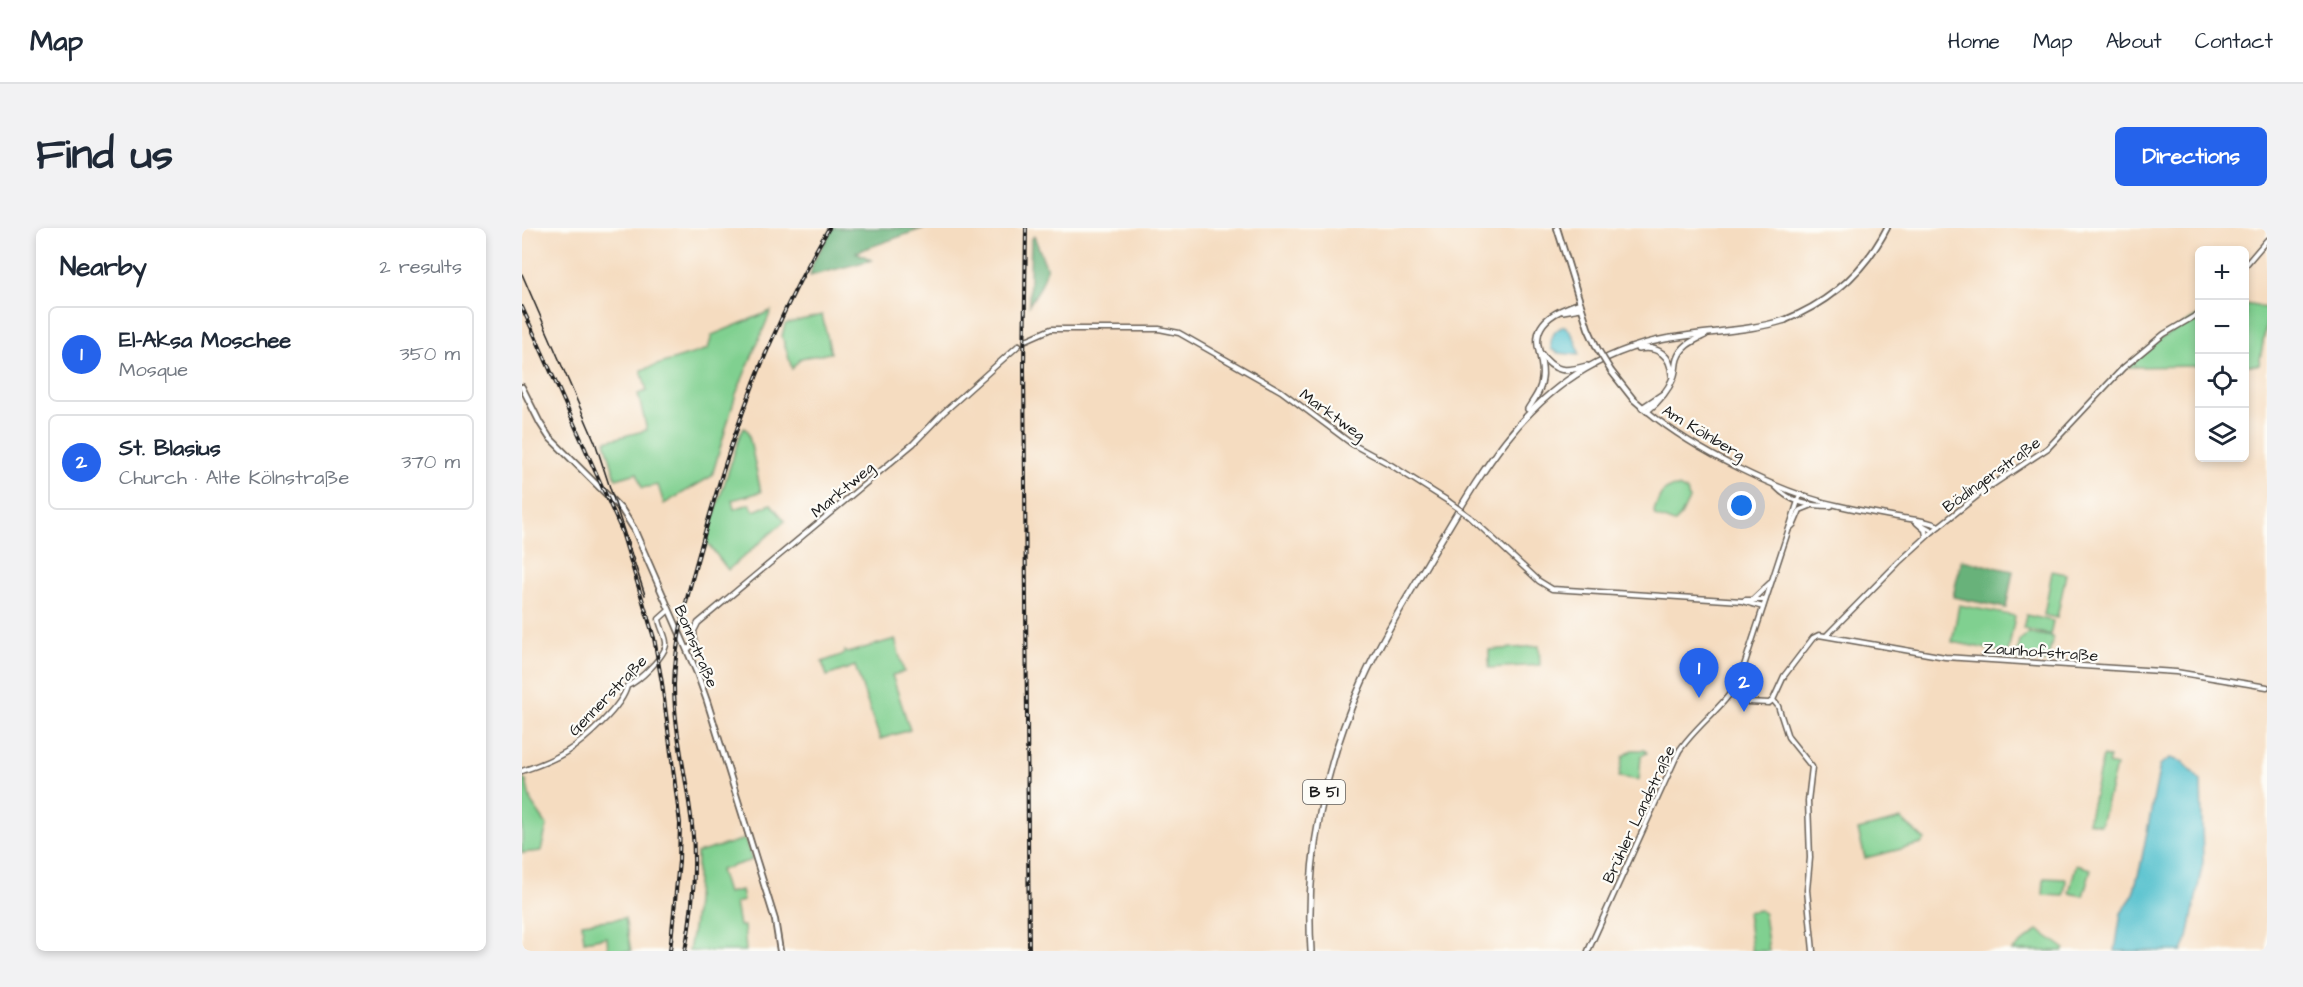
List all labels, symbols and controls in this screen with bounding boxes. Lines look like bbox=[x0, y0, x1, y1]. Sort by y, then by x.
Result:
text: Map bbox=[30, 22, 83, 61]
text: Home bbox=[1948, 27, 2000, 56]
text: Map bbox=[2033, 27, 2073, 56]
text: About bbox=[2106, 27, 2162, 56]
text: Contact bbox=[2195, 27, 2273, 56]
text: Find us bbox=[36, 127, 173, 185]
button: Directions bbox=[2115, 127, 2267, 186]
map controls bbox=[2195, 246, 2249, 462]
button: + bbox=[2195, 246, 2249, 300]
text: Nearby bbox=[60, 249, 147, 285]
text: 2 results bbox=[379, 253, 462, 281]
button: − bbox=[2195, 300, 2249, 354]
text: El-Aksa Moschee bbox=[119, 325, 291, 356]
text: 1 bbox=[80, 340, 83, 368]
text: 350 m bbox=[399, 340, 460, 368]
button: locate bbox=[2195, 354, 2249, 408]
text: Mosque bbox=[119, 356, 188, 384]
street label: Marktweg bbox=[1294, 383, 1370, 447]
street label: Am Kölnberg bbox=[1657, 399, 1749, 467]
button: layers bbox=[2195, 408, 2249, 462]
street label: Bödingerstraße bbox=[1938, 432, 2046, 519]
text: St. Blasius bbox=[119, 433, 221, 464]
text: 2 bbox=[76, 448, 87, 476]
text: 370 m bbox=[401, 448, 460, 476]
street label: Marktweg bbox=[806, 457, 880, 523]
text: Church · Alte Kölnstraße bbox=[119, 464, 349, 492]
your location bbox=[1727, 491, 1756, 520]
street label: Bonnstraße bbox=[669, 602, 724, 691]
street label: Zaunhofstraße bbox=[1983, 637, 2099, 667]
pin: 1 bbox=[1680, 648, 1718, 698]
street label: Gennerstraße bbox=[563, 650, 652, 741]
pin: 2 bbox=[1724, 662, 1764, 712]
street label: Brühler Landstraße bbox=[1597, 742, 1681, 887]
road number: B 51 bbox=[1303, 780, 1345, 804]

